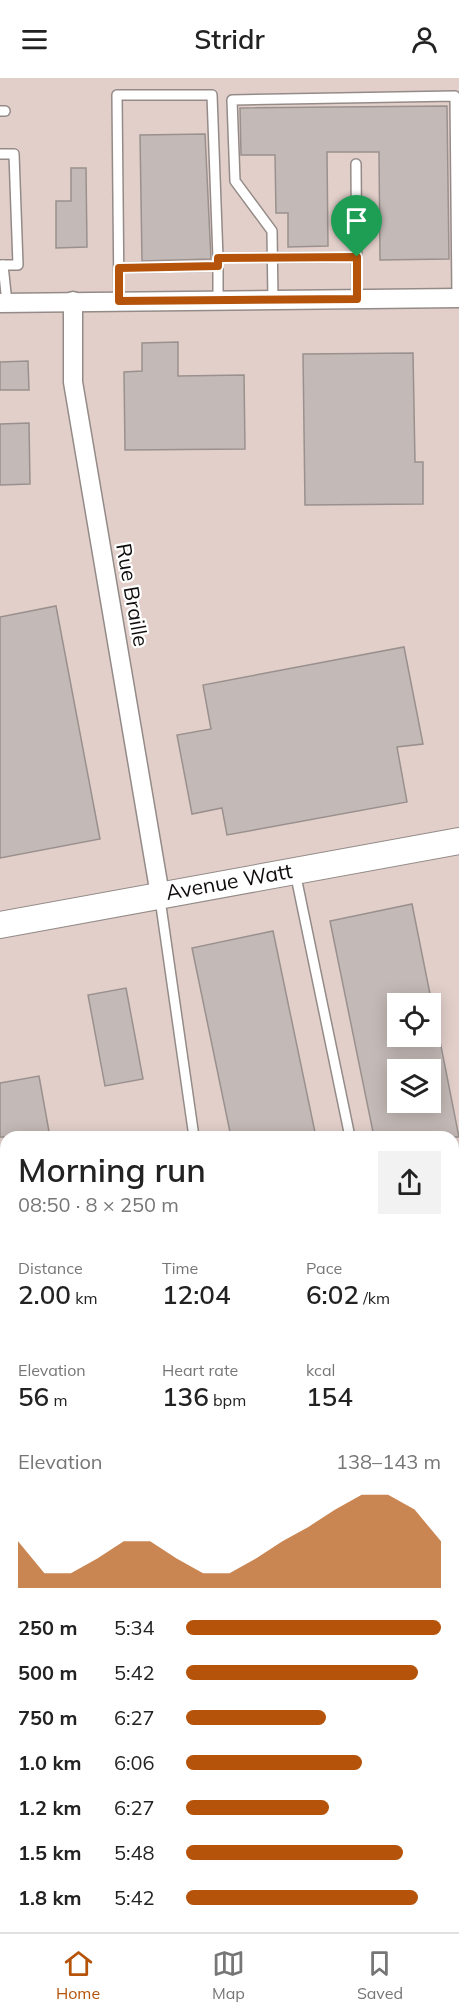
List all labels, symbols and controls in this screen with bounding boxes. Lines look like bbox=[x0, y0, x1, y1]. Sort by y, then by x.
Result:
text: Stridr bbox=[194, 22, 265, 56]
icon: menu bbox=[18, 23, 51, 56]
icon: person bbox=[408, 23, 441, 56]
pin bbox=[331, 195, 382, 257]
icon: arrive bbox=[340, 204, 373, 237]
street label: Rue Braille bbox=[111, 541, 155, 648]
street label: Avenue Watt bbox=[164, 857, 294, 905]
map controls bbox=[387, 993, 441, 1113]
button: locate bbox=[387, 993, 441, 1047]
button: layers bbox=[387, 1059, 441, 1113]
text: Morning run bbox=[18, 1149, 206, 1190]
button: share bbox=[378, 1151, 441, 1214]
text: 08:50 · 8 × 250 m bbox=[18, 1192, 179, 1217]
text: Distance bbox=[18, 1258, 83, 1278]
text: Time bbox=[162, 1258, 198, 1278]
text: Pace bbox=[306, 1258, 342, 1278]
text: 2.00 bbox=[18, 1278, 71, 1311]
text: 12:04 bbox=[162, 1278, 231, 1311]
text: 6:02 bbox=[306, 1278, 359, 1311]
text: km bbox=[71, 1288, 97, 1308]
text: /km bbox=[359, 1288, 390, 1308]
text: Elevation bbox=[18, 1360, 86, 1380]
text: Heart rate bbox=[162, 1360, 238, 1380]
text: kcal bbox=[306, 1360, 335, 1380]
text: 56 bbox=[18, 1380, 49, 1413]
text: 136 bbox=[162, 1380, 209, 1413]
text: 154 bbox=[306, 1380, 353, 1413]
text: m bbox=[49, 1390, 67, 1410]
text: bpm bbox=[209, 1390, 246, 1410]
text: Elevation bbox=[18, 1449, 103, 1474]
text: 138–143 m bbox=[336, 1449, 441, 1474]
text: 250 m bbox=[18, 1615, 77, 1640]
text: 5:34 bbox=[114, 1615, 155, 1640]
text: 500 m bbox=[18, 1660, 77, 1685]
text: 5:42 bbox=[114, 1660, 155, 1685]
text: 750 m bbox=[18, 1705, 77, 1730]
text: 6:27 bbox=[114, 1705, 155, 1730]
text: 1.0 km bbox=[18, 1750, 81, 1775]
text: 6:06 bbox=[114, 1750, 155, 1775]
text: 1.2 km bbox=[18, 1795, 81, 1820]
text: 6:27 bbox=[114, 1795, 155, 1820]
text: 1.5 km bbox=[18, 1840, 81, 1865]
text: 5:48 bbox=[114, 1840, 155, 1865]
text: 1.8 km bbox=[18, 1885, 81, 1910]
text: 5:42 bbox=[114, 1885, 155, 1910]
tab: Home bbox=[56, 1947, 100, 2003]
tab: Map bbox=[212, 1947, 245, 2003]
tab: Saved bbox=[357, 1947, 403, 2003]

